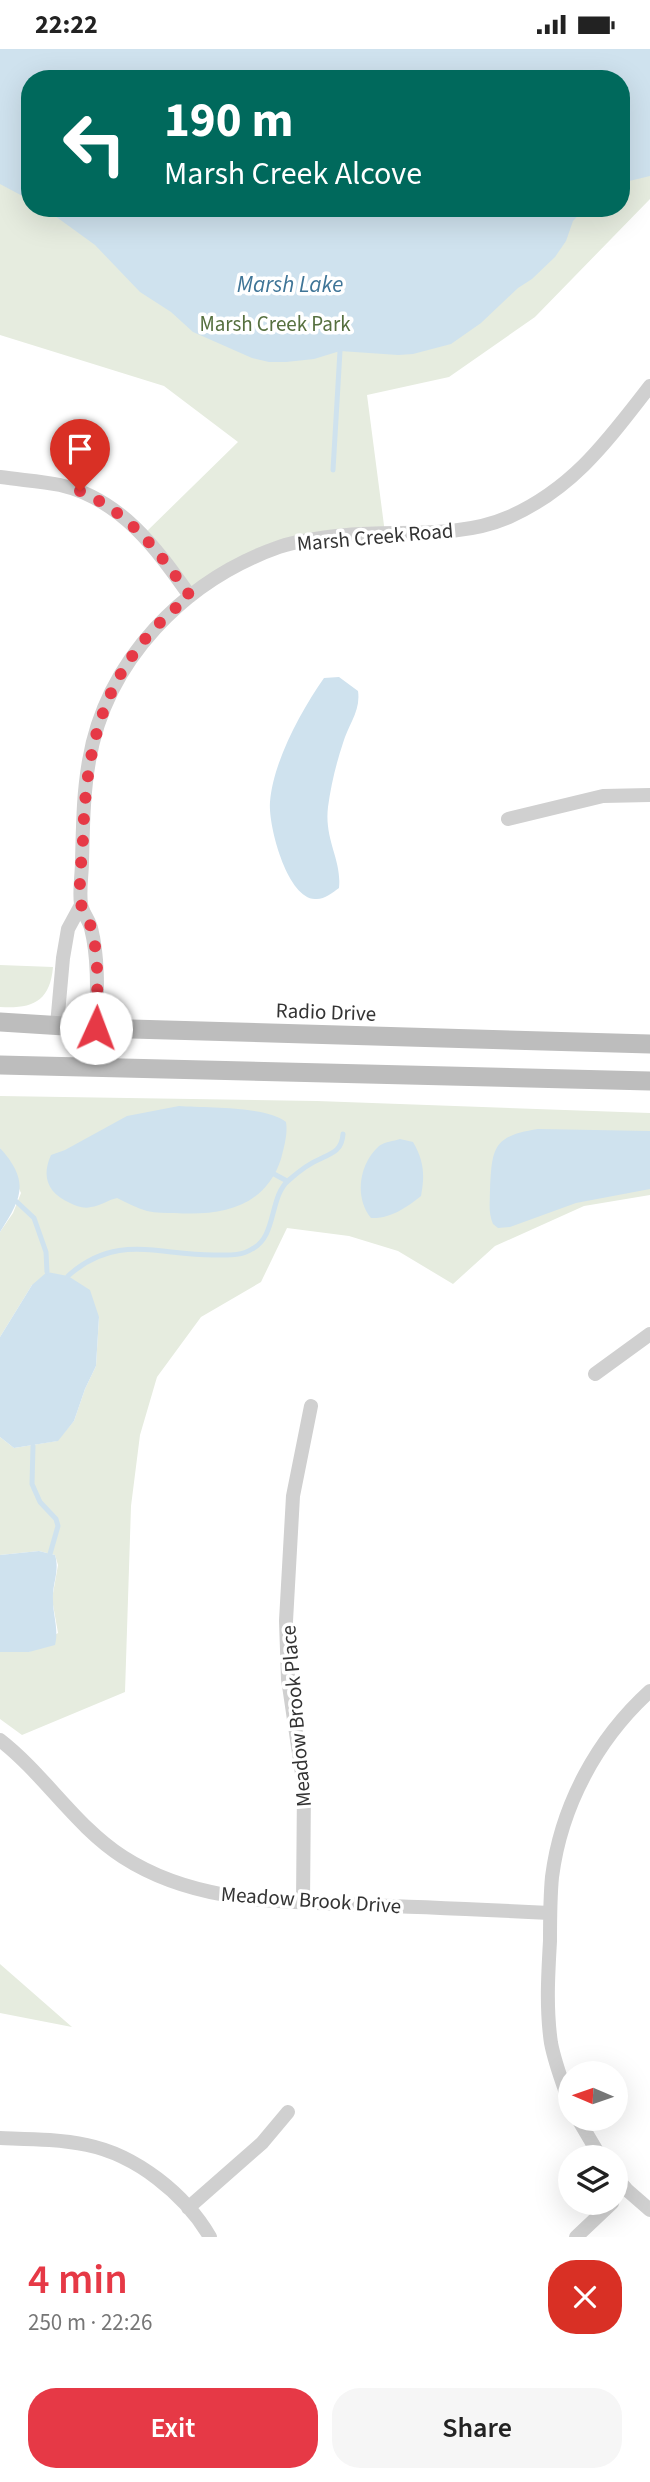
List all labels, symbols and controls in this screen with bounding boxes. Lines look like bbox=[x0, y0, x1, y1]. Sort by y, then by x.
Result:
text: 22:22 bbox=[35, 6, 98, 43]
text: 190 m bbox=[164, 86, 293, 156]
icon: left bbox=[49, 98, 140, 189]
text: Marsh Creek Alcove bbox=[164, 151, 422, 197]
water label: Marsh Lake bbox=[237, 268, 343, 301]
park label: Marsh Creek Park bbox=[199, 309, 351, 339]
pin bbox=[50, 419, 110, 491]
icon: arrive bbox=[61, 430, 99, 468]
street label: Marsh Creek Road bbox=[295, 515, 455, 559]
position arrow bbox=[59, 991, 133, 1065]
street label: Radio Drive bbox=[275, 995, 377, 1029]
street label: Meadow Brook Place bbox=[273, 1624, 319, 1808]
street label: Meadow Brook Drive bbox=[220, 1879, 402, 1921]
north arrow bbox=[558, 2061, 628, 2131]
map controls bbox=[558, 2061, 628, 2215]
button: layers bbox=[558, 2145, 628, 2215]
text: 4 min bbox=[28, 2250, 128, 2310]
button: close bbox=[548, 2260, 622, 2334]
text: 250 m · 22:26 bbox=[28, 2306, 152, 2339]
button: Exit bbox=[28, 2388, 318, 2468]
button: Share bbox=[332, 2388, 622, 2468]

